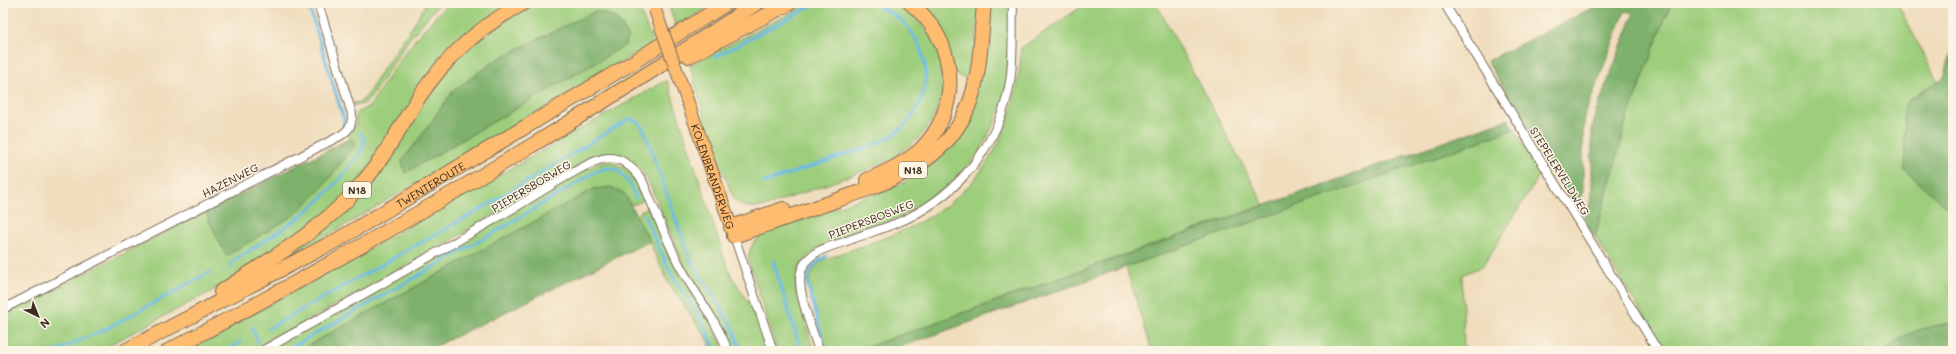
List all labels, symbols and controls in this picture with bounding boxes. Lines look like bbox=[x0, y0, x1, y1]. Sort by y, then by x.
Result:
street label: KOLENBRANDERWEG bbox=[688, 122, 739, 231]
street label: STEPELERVELDWEG bbox=[1527, 124, 1593, 218]
street label: PIEPERSBOSWEG bbox=[489, 156, 573, 216]
street label: TWENTEROUTE bbox=[393, 158, 468, 211]
street label: HAZENWEG bbox=[199, 159, 261, 201]
road number: N18 bbox=[899, 162, 927, 178]
road number: N18 bbox=[343, 182, 371, 198]
street label: PIEPERSBOSWEG bbox=[826, 196, 916, 242]
north arrow bbox=[18, 296, 58, 336]
text: N bbox=[37, 315, 53, 332]

